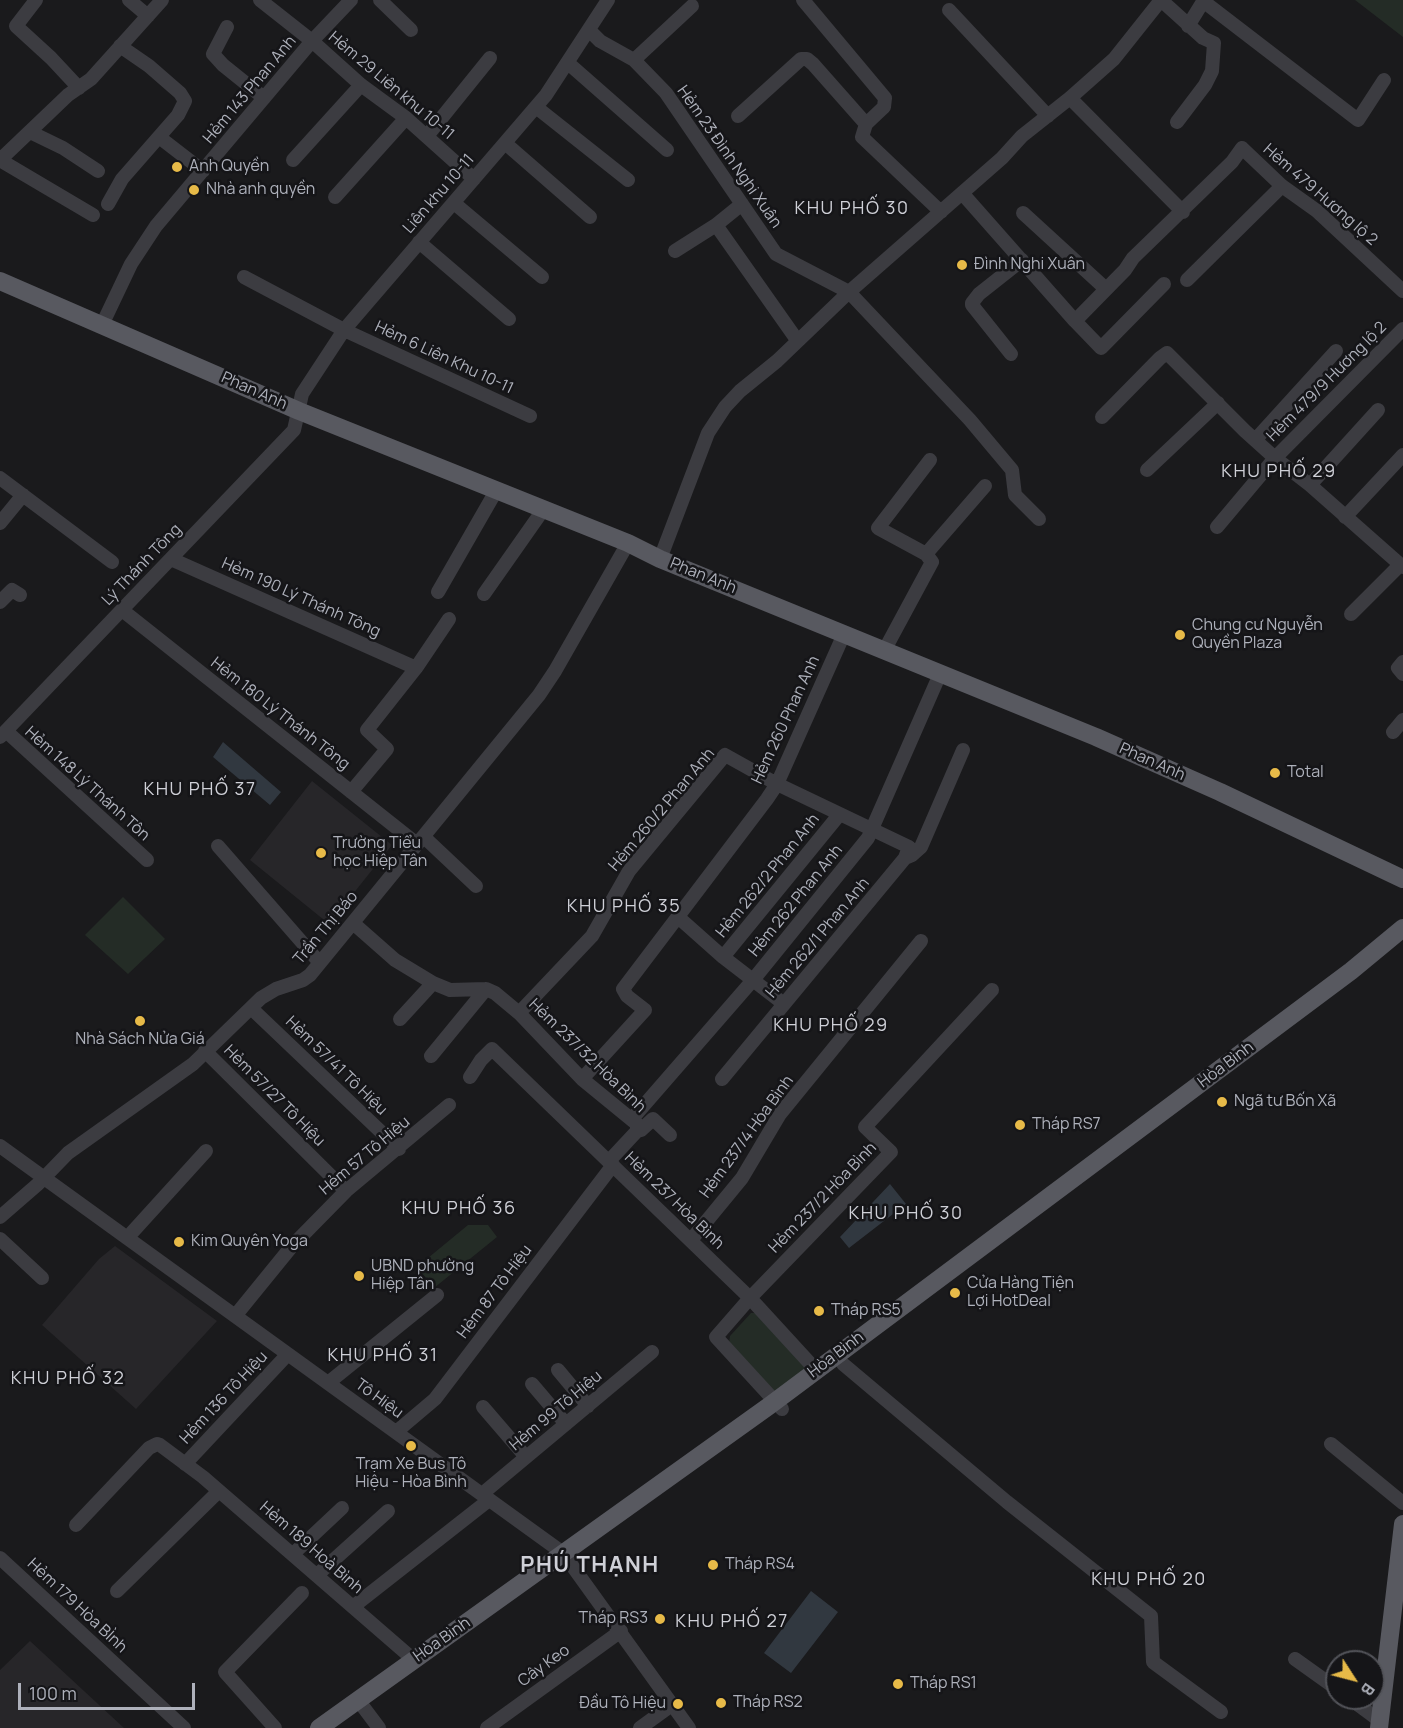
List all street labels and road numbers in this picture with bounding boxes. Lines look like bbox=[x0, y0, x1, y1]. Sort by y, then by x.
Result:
street label: Hẻm 29 Liên khu 10-11 bbox=[324, 28, 458, 144]
street label: Hẻm 143 Phan Anh bbox=[199, 32, 301, 148]
street label: Hẻm 23 Đình Nghi Xuân bbox=[673, 82, 785, 232]
street label: Hẻm 479 Hương lộ 2 bbox=[1259, 140, 1381, 250]
street label: Liên khu 10-11 bbox=[399, 150, 479, 238]
street label: Hẻm 6 Liên Khu 10-11 bbox=[372, 317, 516, 399]
street label: Hẻm 479/9 Hương lộ 2 bbox=[1263, 318, 1391, 446]
street label: Phan Anh bbox=[218, 368, 290, 414]
street label: Lý Thánh Tông bbox=[98, 520, 186, 610]
street label: Hẻm 190 Lý Thánh Tông bbox=[219, 554, 383, 642]
street label: Phan Anh bbox=[667, 554, 739, 598]
street label: Hẻm 260 Phan Anh bbox=[748, 653, 824, 787]
street label: Hẻm 180 Lý Thánh Tông bbox=[207, 654, 353, 774]
street label: Hẻm 148 Lý Thánh Tôn bbox=[21, 723, 153, 845]
street label: Phan Anh bbox=[1116, 739, 1188, 785]
street label: Hẻm 260/2 Phan Anh bbox=[605, 745, 719, 875]
street label: Hẻm 262/2 Phan Anh bbox=[712, 810, 824, 942]
street label: Hẻm 262 Phan Anh bbox=[745, 841, 847, 961]
street label: Hẻm 262/1 Phan Anh bbox=[762, 874, 874, 1002]
street label: Trần Thị Báo bbox=[290, 887, 362, 969]
street label: Hẻm 237/32 Hòa Bình bbox=[524, 995, 650, 1117]
street label: Hẻm 57/41 Tô Hiệu bbox=[281, 1013, 391, 1119]
street label: Hòa Bình bbox=[1194, 1038, 1258, 1092]
street label: Hẻm 57/27 Tô Hiệu bbox=[219, 1041, 329, 1151]
street label: Hẻm 237/4 Hòa Bình bbox=[696, 1072, 798, 1202]
street label: Hẻm 57 Tô Hiệu bbox=[316, 1113, 414, 1199]
street label: Hẻm 237/2 Hòa Bình bbox=[765, 1139, 881, 1257]
street label: Hẻm 237 Hòa Bình bbox=[620, 1148, 728, 1254]
street label: Hẻm 87 Tô Hiệu bbox=[454, 1241, 536, 1343]
street label: Hòa Bình bbox=[804, 1328, 868, 1382]
street label: Hẻm 136 Tô Hiệu bbox=[176, 1348, 272, 1448]
street label: Hẻm 99 Tô Hiệu bbox=[506, 1367, 606, 1455]
street label: Tô Hiệu bbox=[351, 1375, 407, 1423]
street label: Hẻm 189 Hoà Bình bbox=[255, 1498, 367, 1598]
street label: Hẻm 179 Hòa BÌnh bbox=[23, 1555, 131, 1657]
street label: Hòa Bình bbox=[410, 1613, 474, 1667]
street label: Cây Keo bbox=[514, 1641, 574, 1691]

